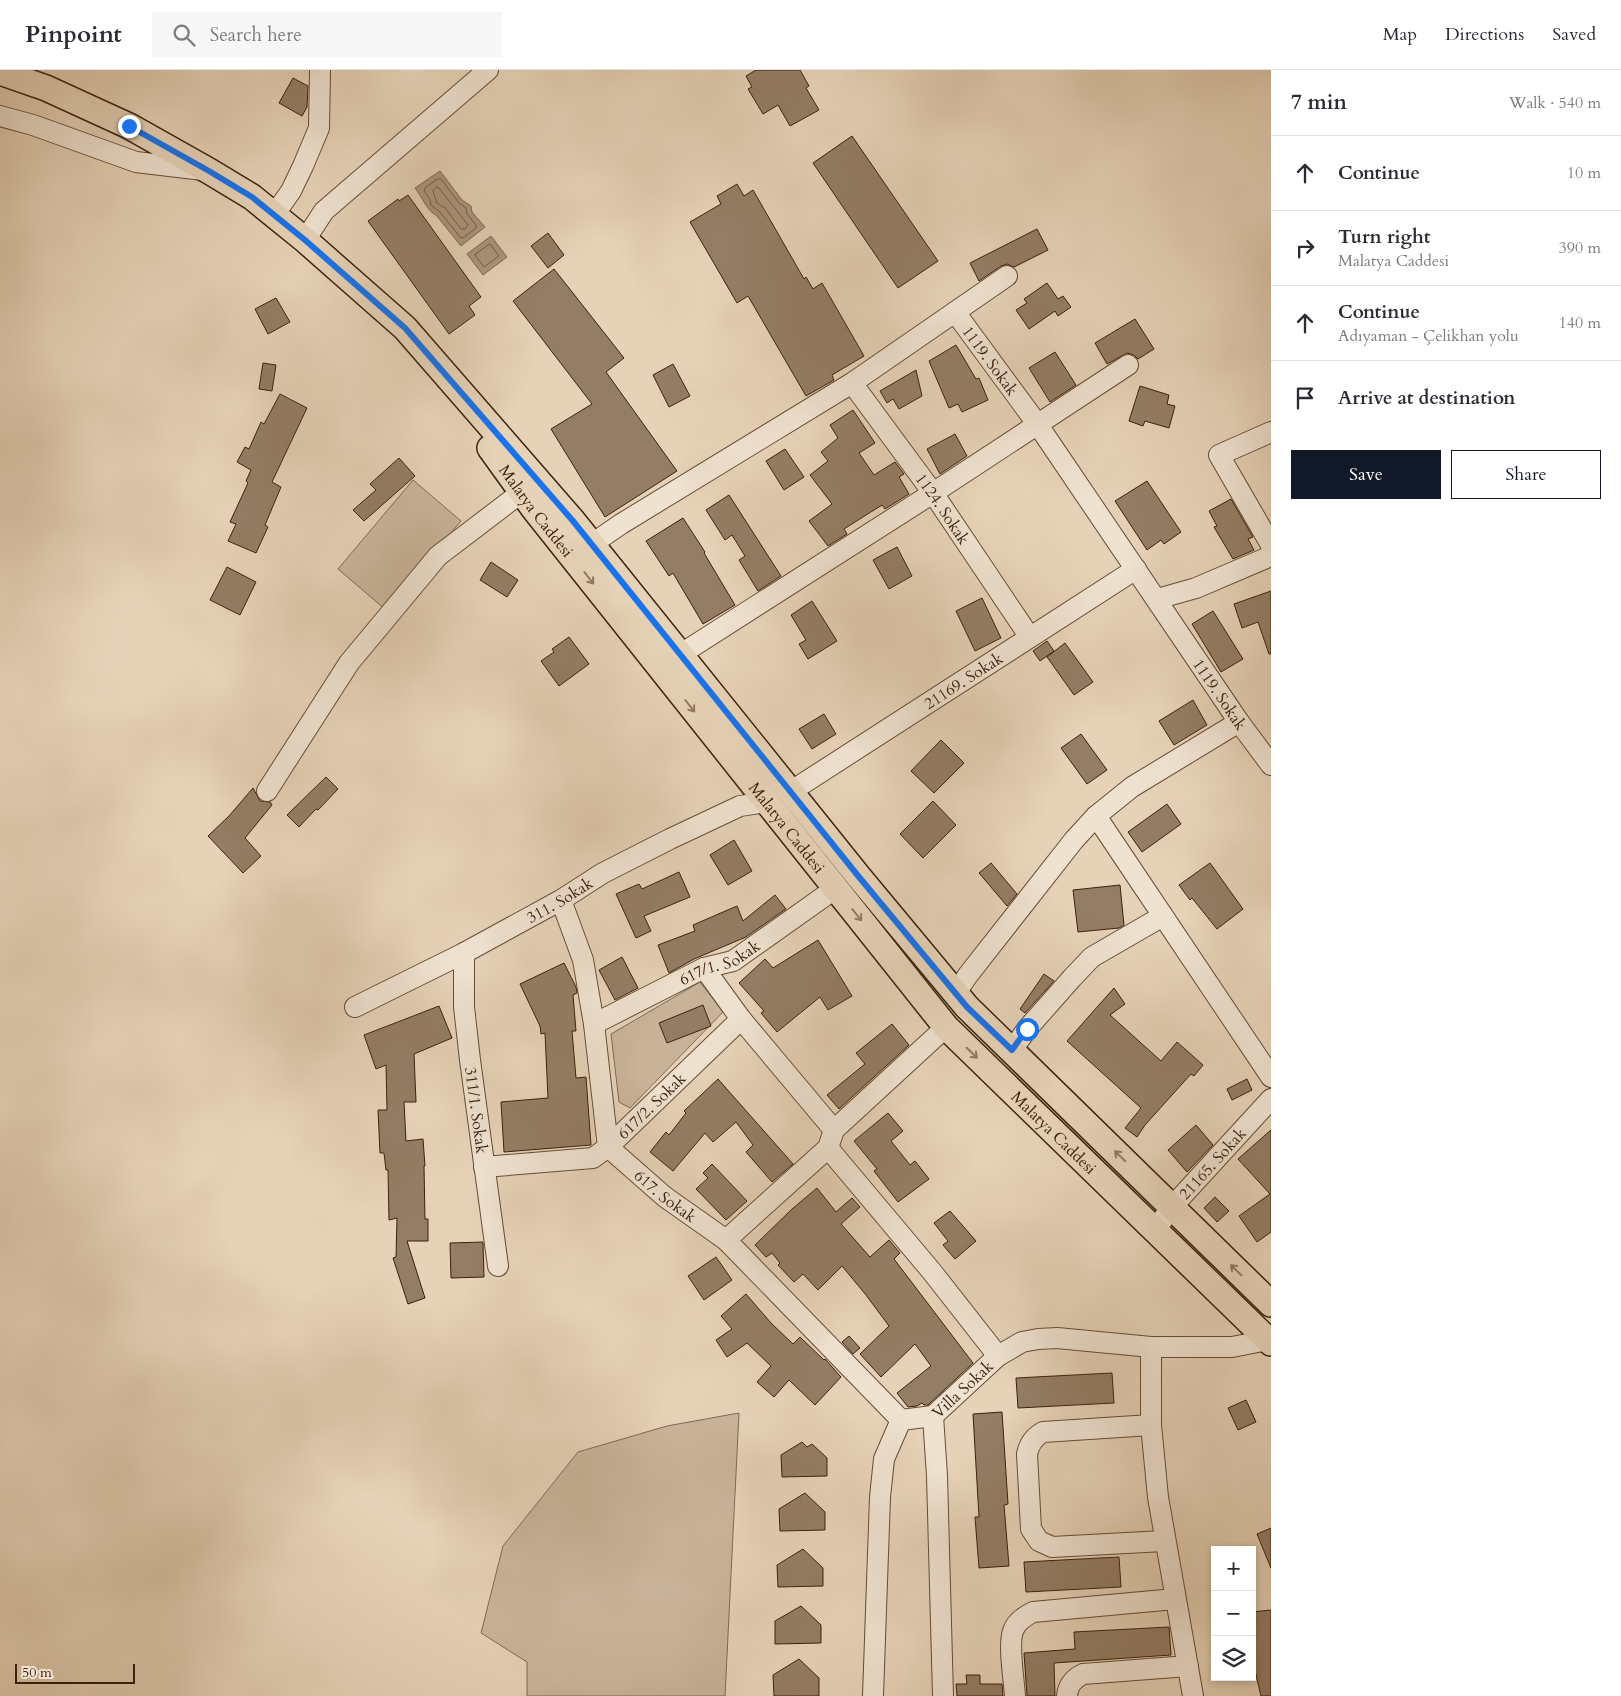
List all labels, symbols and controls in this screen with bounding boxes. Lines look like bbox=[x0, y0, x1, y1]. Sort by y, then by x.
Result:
search box bbox=[152, 12, 502, 57]
text: Pinpoint bbox=[25, 18, 122, 51]
icon: search bbox=[170, 21, 198, 49]
text: Search here bbox=[210, 22, 302, 48]
text: Map bbox=[1383, 22, 1417, 47]
text: Directions bbox=[1445, 22, 1524, 47]
text: Saved bbox=[1552, 22, 1596, 47]
text: 7 min bbox=[1291, 88, 1347, 117]
text: Walk · 540 m bbox=[1509, 92, 1601, 114]
route end bbox=[118, 115, 141, 138]
icon: ahead bbox=[1291, 159, 1319, 187]
text: Continue bbox=[1338, 160, 1420, 186]
text: 10 m bbox=[1567, 162, 1601, 184]
text: Turn right bbox=[1338, 224, 1430, 250]
icon: right bbox=[1291, 234, 1319, 262]
text: 390 m bbox=[1559, 237, 1601, 259]
text: Malatya Caddesi bbox=[1338, 250, 1449, 272]
text: Continue bbox=[1338, 299, 1420, 325]
icon: ahead bbox=[1291, 309, 1319, 337]
text: 140 m bbox=[1559, 312, 1601, 334]
street label: 1119. Sokak bbox=[957, 321, 1023, 401]
text: Adıyaman - Çelikhan yolu bbox=[1338, 325, 1519, 347]
icon: arrive bbox=[1291, 384, 1319, 412]
text: Arrive at destination bbox=[1338, 385, 1515, 411]
button: Save bbox=[1291, 450, 1441, 499]
button: Share bbox=[1451, 450, 1601, 499]
street label: Malatya Caddesi bbox=[493, 460, 578, 562]
street label: 1124. Sokak bbox=[910, 469, 975, 549]
one-way arrow bbox=[584, 571, 594, 585]
street label: 21169. Sokak bbox=[920, 647, 1008, 715]
street label: 1119. Sokak bbox=[1187, 655, 1252, 735]
one-way arrow bbox=[685, 699, 696, 712]
street label: Malatya Caddesi bbox=[743, 778, 830, 879]
street label: 311. Sokak bbox=[523, 872, 598, 929]
one-way arrow bbox=[852, 908, 863, 921]
street label: 617/1. Sokak bbox=[675, 935, 765, 991]
route start bbox=[1016, 1018, 1039, 1041]
one-way arrow bbox=[966, 1046, 978, 1058]
street label: 311/1. Sokak bbox=[459, 1066, 493, 1155]
street label: 617/2. Sokak bbox=[613, 1068, 691, 1144]
street label: Malatya Caddesi bbox=[1006, 1086, 1101, 1180]
street label: 21165. Sokak bbox=[1174, 1123, 1252, 1205]
one-way arrow bbox=[1114, 1150, 1126, 1163]
street label: 617. Sokak bbox=[629, 1165, 701, 1228]
one-way arrow bbox=[1230, 1264, 1242, 1276]
street label: Villa Sokak bbox=[927, 1355, 999, 1424]
map controls bbox=[1211, 1546, 1256, 1681]
button: + bbox=[1211, 1546, 1256, 1591]
button: − bbox=[1211, 1591, 1256, 1636]
button: layers bbox=[1211, 1636, 1256, 1681]
scale bar bbox=[15, 1661, 135, 1684]
text: 50 m bbox=[22, 1663, 52, 1682]

